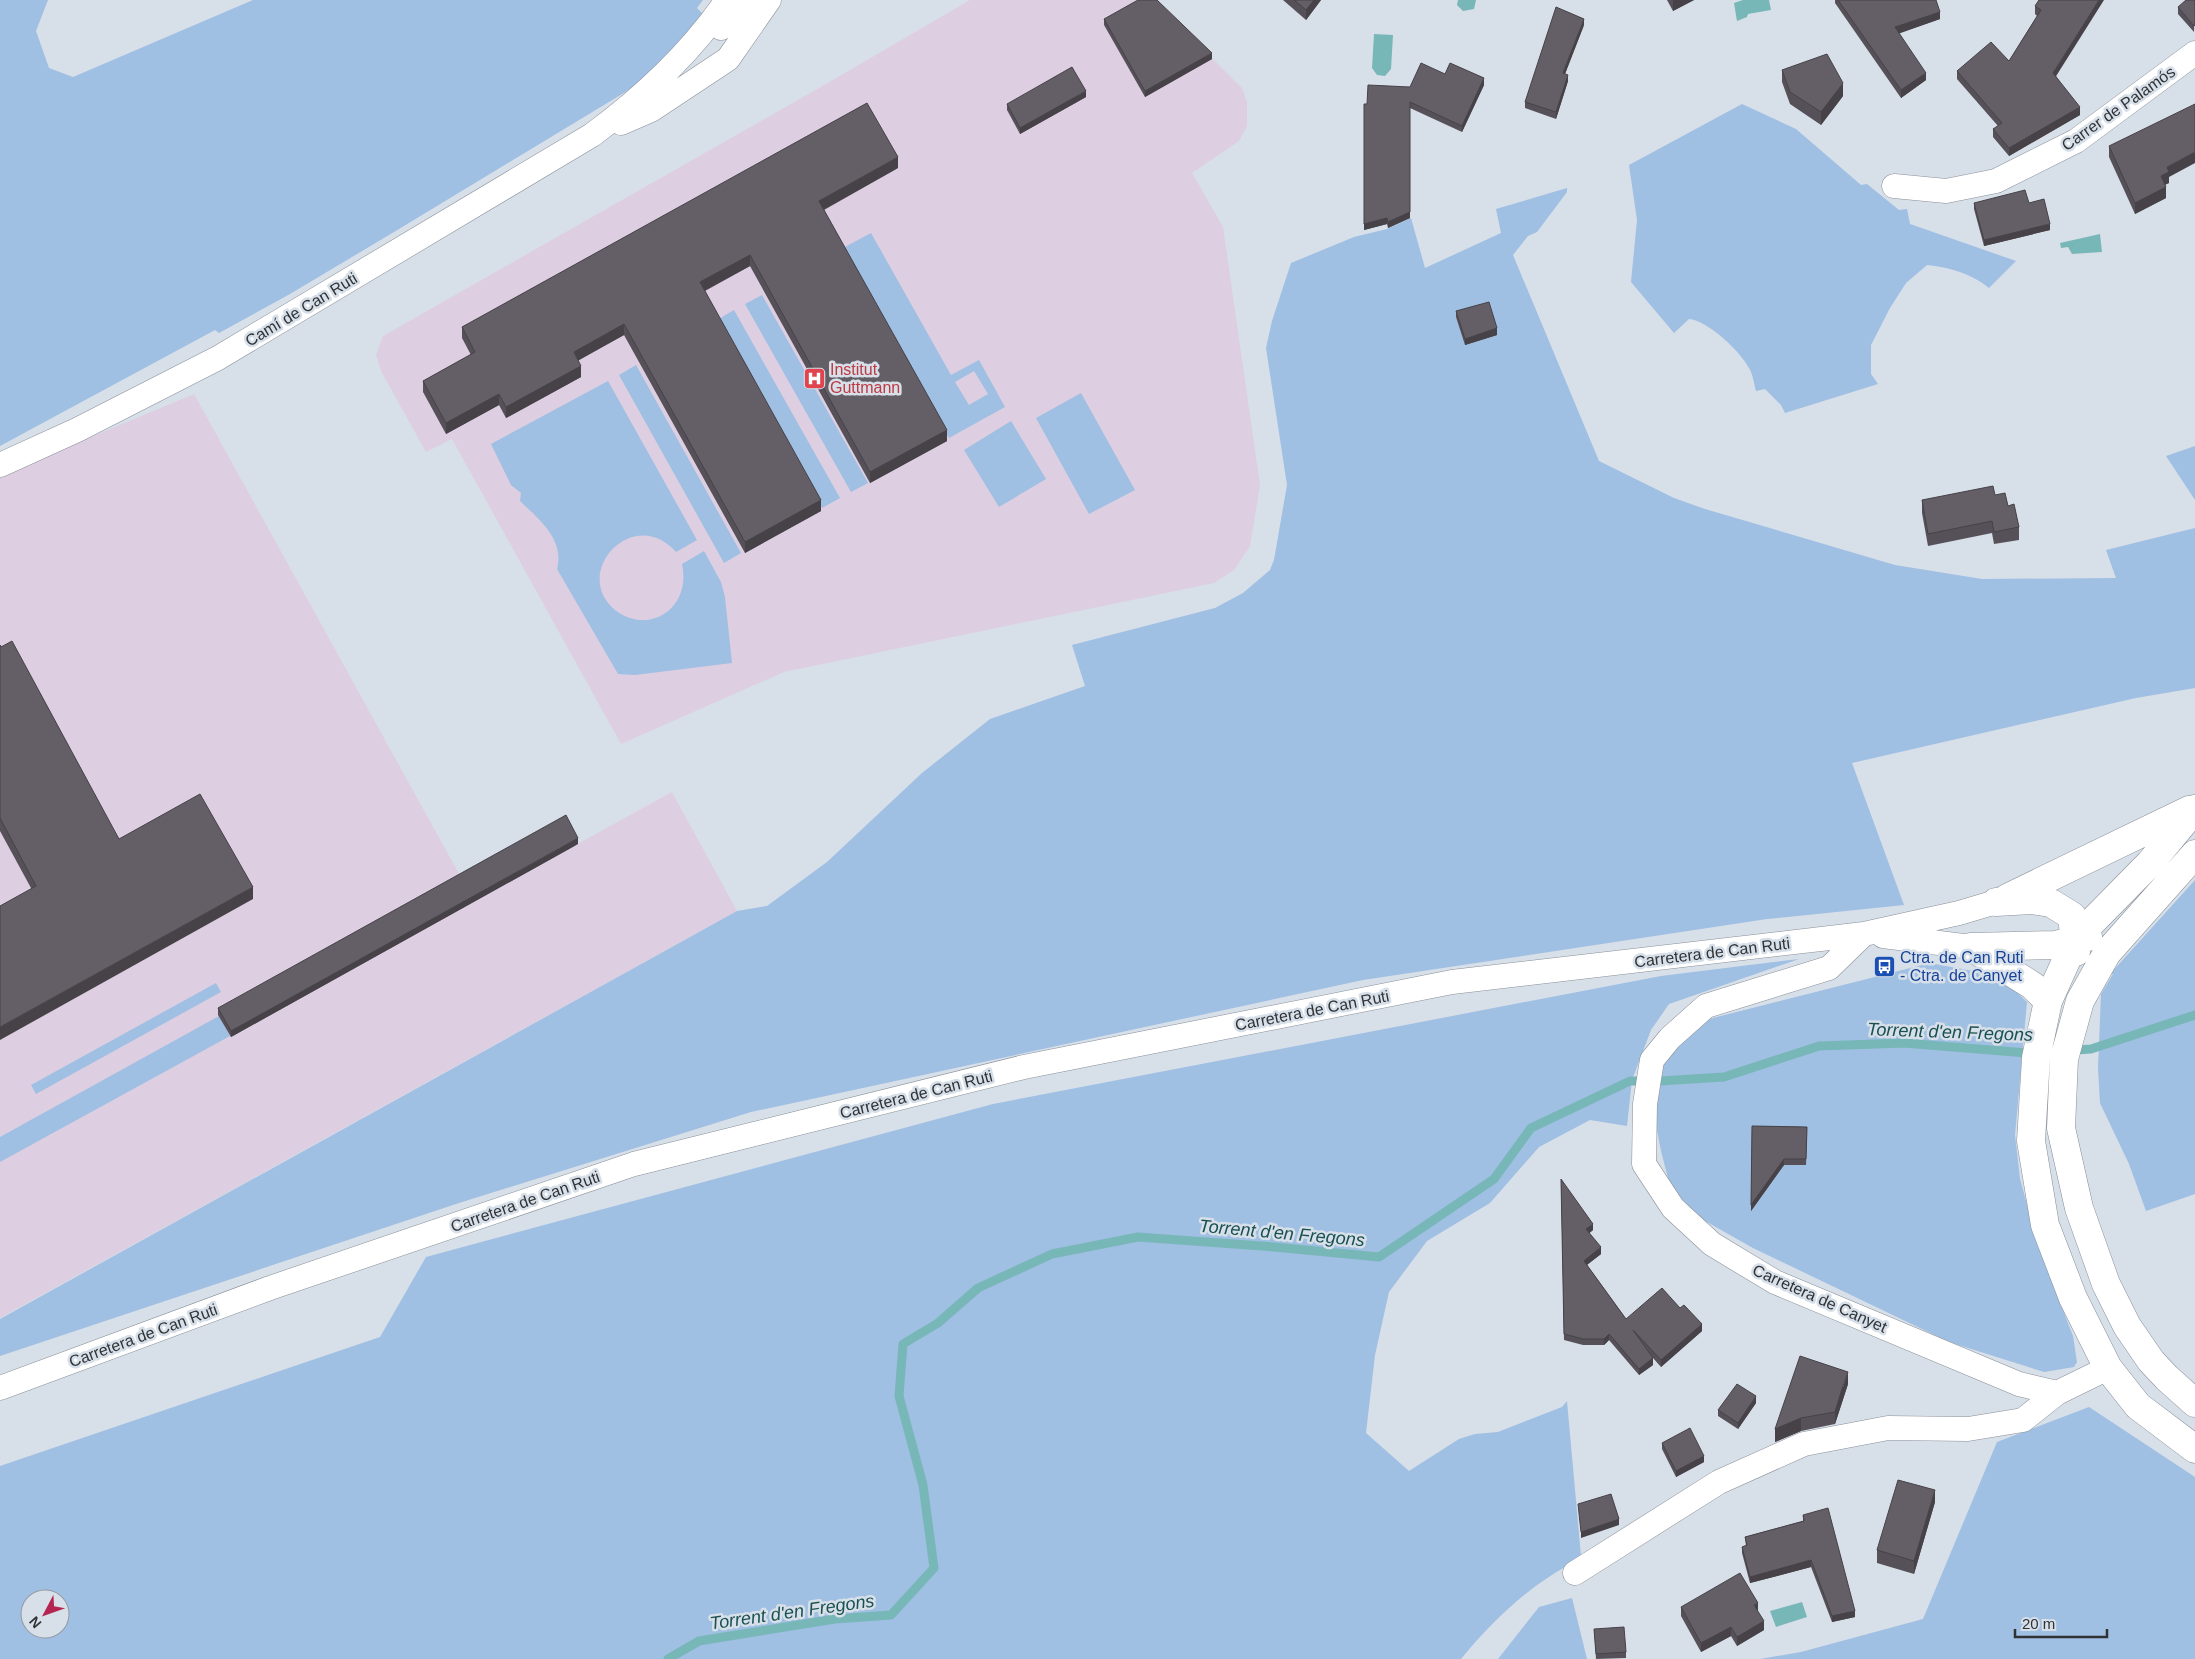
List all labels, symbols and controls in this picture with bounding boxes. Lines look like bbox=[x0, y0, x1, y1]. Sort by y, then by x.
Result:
street label: Carrer de Palamós bbox=[2058, 63, 2178, 154]
street label: Camí de Can Ruti bbox=[242, 269, 360, 349]
place label: Institut Guttmann bbox=[830, 361, 900, 396]
hospital icon: Institut Guttmann bbox=[802, 366, 826, 390]
street label: Carretera de Can Ruti bbox=[1633, 935, 1791, 970]
place label: Ctra. de Can Ruti - Ctra. de Canyet bbox=[1900, 949, 2024, 984]
bus stop icon: Ctra. de Can Ruti - Ctra. de Canyet bbox=[1872, 954, 1896, 978]
street label: Carretera de Can Ruti bbox=[1234, 987, 1391, 1034]
water label: Torrent d'en Fregons bbox=[1867, 1019, 2033, 1045]
street label: Carretera de Can Ruti bbox=[838, 1067, 994, 1122]
street label: Carretera de Can Ruti bbox=[448, 1168, 602, 1235]
water label: Torrent d'en Fregons bbox=[1199, 1216, 1365, 1250]
street label: Carretera de Canyet bbox=[1750, 1261, 1890, 1336]
street label: Carretera de Can Ruti bbox=[67, 1301, 220, 1370]
north arrow bbox=[20, 1589, 70, 1639]
water label: Torrent d'en Fregons bbox=[708, 1591, 876, 1633]
scale bar bbox=[2015, 1606, 2108, 1638]
text: N bbox=[26, 1613, 45, 1632]
text: 20 m bbox=[2022, 1615, 2055, 1632]

